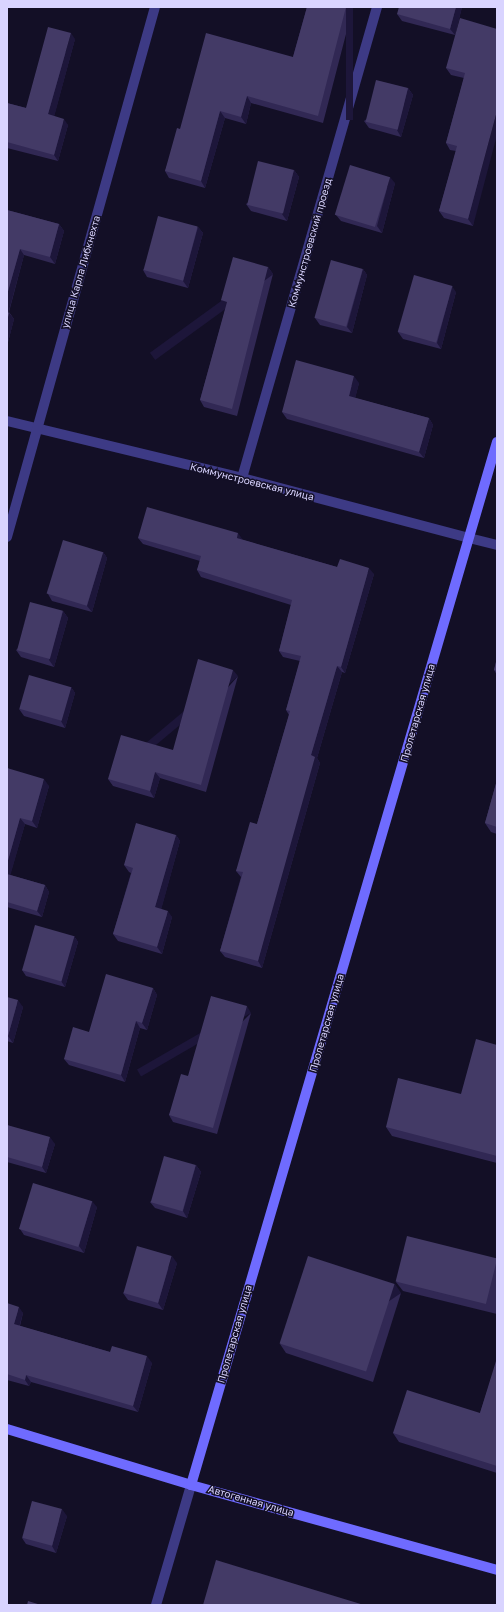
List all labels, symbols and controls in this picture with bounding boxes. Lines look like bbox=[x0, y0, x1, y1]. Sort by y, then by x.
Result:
street label: Коммунстроевский проезд bbox=[286, 177, 334, 309]
street label: улица Карла Либкнехта bbox=[59, 214, 103, 330]
street label: Коммунстроевская улица bbox=[189, 461, 315, 503]
street label: Пролетарская улица bbox=[398, 662, 438, 764]
street label: Пролетарская улица bbox=[307, 972, 347, 1074]
street label: Пролетарская улица bbox=[215, 1283, 255, 1385]
street label: Автогенная улица bbox=[207, 1483, 295, 1519]

